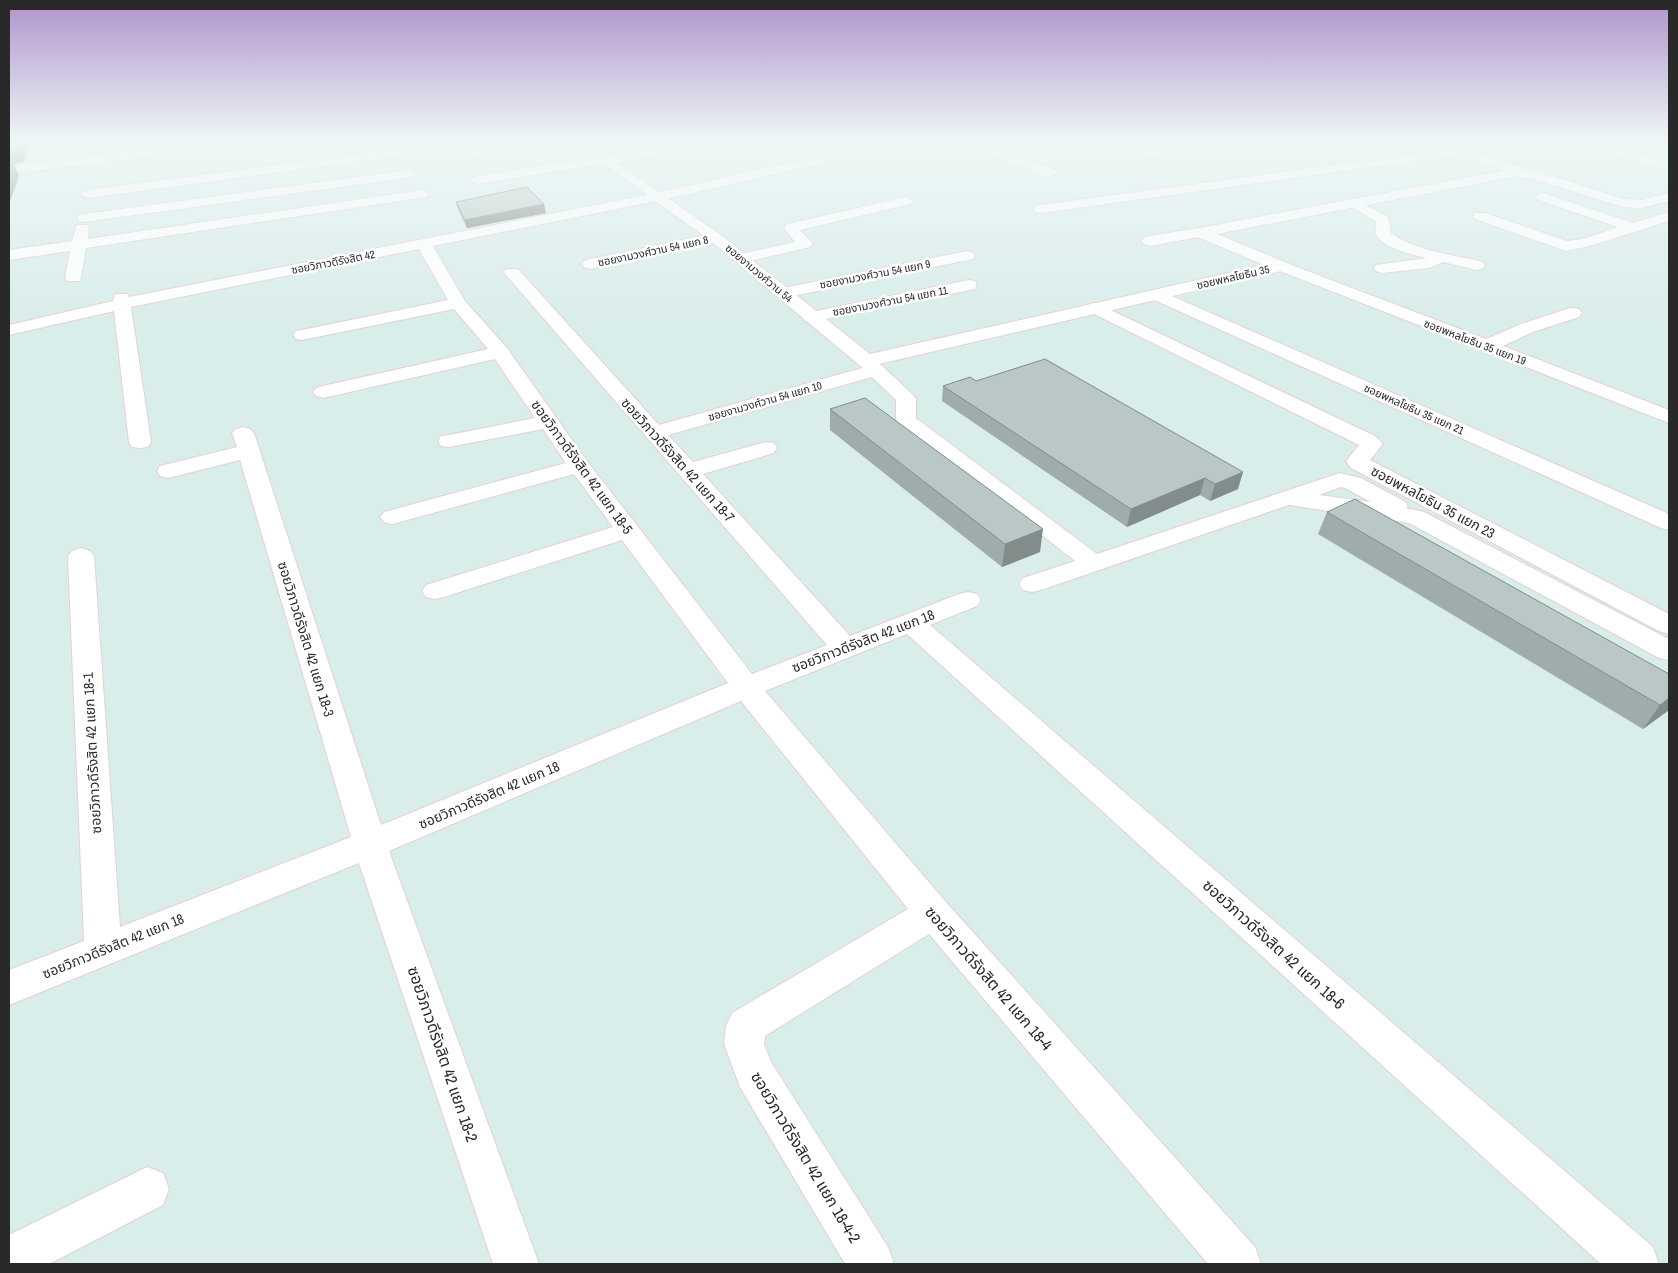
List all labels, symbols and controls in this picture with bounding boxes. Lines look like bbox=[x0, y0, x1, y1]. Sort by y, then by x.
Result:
street label: ซอยงามวงศ์วาน 54 แยก 8 bbox=[596, 232, 710, 270]
street label: ซอยงามวงศ์วาน 54 bbox=[723, 241, 795, 305]
street label: ซอยวิภาวดีรังสิต 42 bbox=[290, 247, 376, 277]
street label: ซอยงามวงศ์วาน 54 แยก 9 bbox=[818, 256, 932, 292]
street label: ซอยพหลโยธิน 35 bbox=[1195, 262, 1271, 292]
street label: ซอยงามวงศ์วาน 54 แยก 11 bbox=[831, 283, 949, 319]
street label: ซอยพหลโยธิน 35 แยก 19 bbox=[1422, 316, 1528, 368]
street label: ซอยงามวงศ์วาน 54 แยก 10 bbox=[707, 378, 823, 424]
street label: ซอยพหลโยธิน 35 แยก 21 bbox=[1362, 381, 1466, 437]
street label: ซอยวิภาวดีรังสิต 42 แยก 18-7 bbox=[617, 394, 739, 526]
street label: ซอยวิภาวดีรังสิต 42 แยก 18-5 bbox=[527, 396, 637, 538]
street label: ซอยพหลโยธิน 35 แยก 23 bbox=[1368, 462, 1498, 542]
street label: ซอยวิภาวดีรังสิต 42 แยก 18-3 bbox=[274, 559, 338, 719]
street label: ซอยวิภาวดีรังสิต 42 แยก 18 bbox=[789, 605, 937, 677]
street label: ซอยวิภาวดีรังสิต 42 แยก 18-1 bbox=[79, 671, 105, 834]
street label: ซอยวิภาวดีรังสิต 42 แยก 18 bbox=[416, 757, 562, 833]
street label: ซอยวิภาวดีรังสิต 42 แยก 18-6 bbox=[1198, 874, 1350, 1014]
street label: ซอยวิภาวดีรังสิต 42 แยก 18-4 bbox=[920, 901, 1058, 1055]
street label: ซอยวิภาวดีรังสิต 42 แยก 18 bbox=[39, 909, 187, 983]
street label: ซอยวิภาวดีรังสิต 42 แยก 18-2 bbox=[403, 963, 483, 1145]
street label: ซอยวิภาวดีรังสิต 42 แยก 18-4-2 bbox=[746, 1067, 866, 1247]

